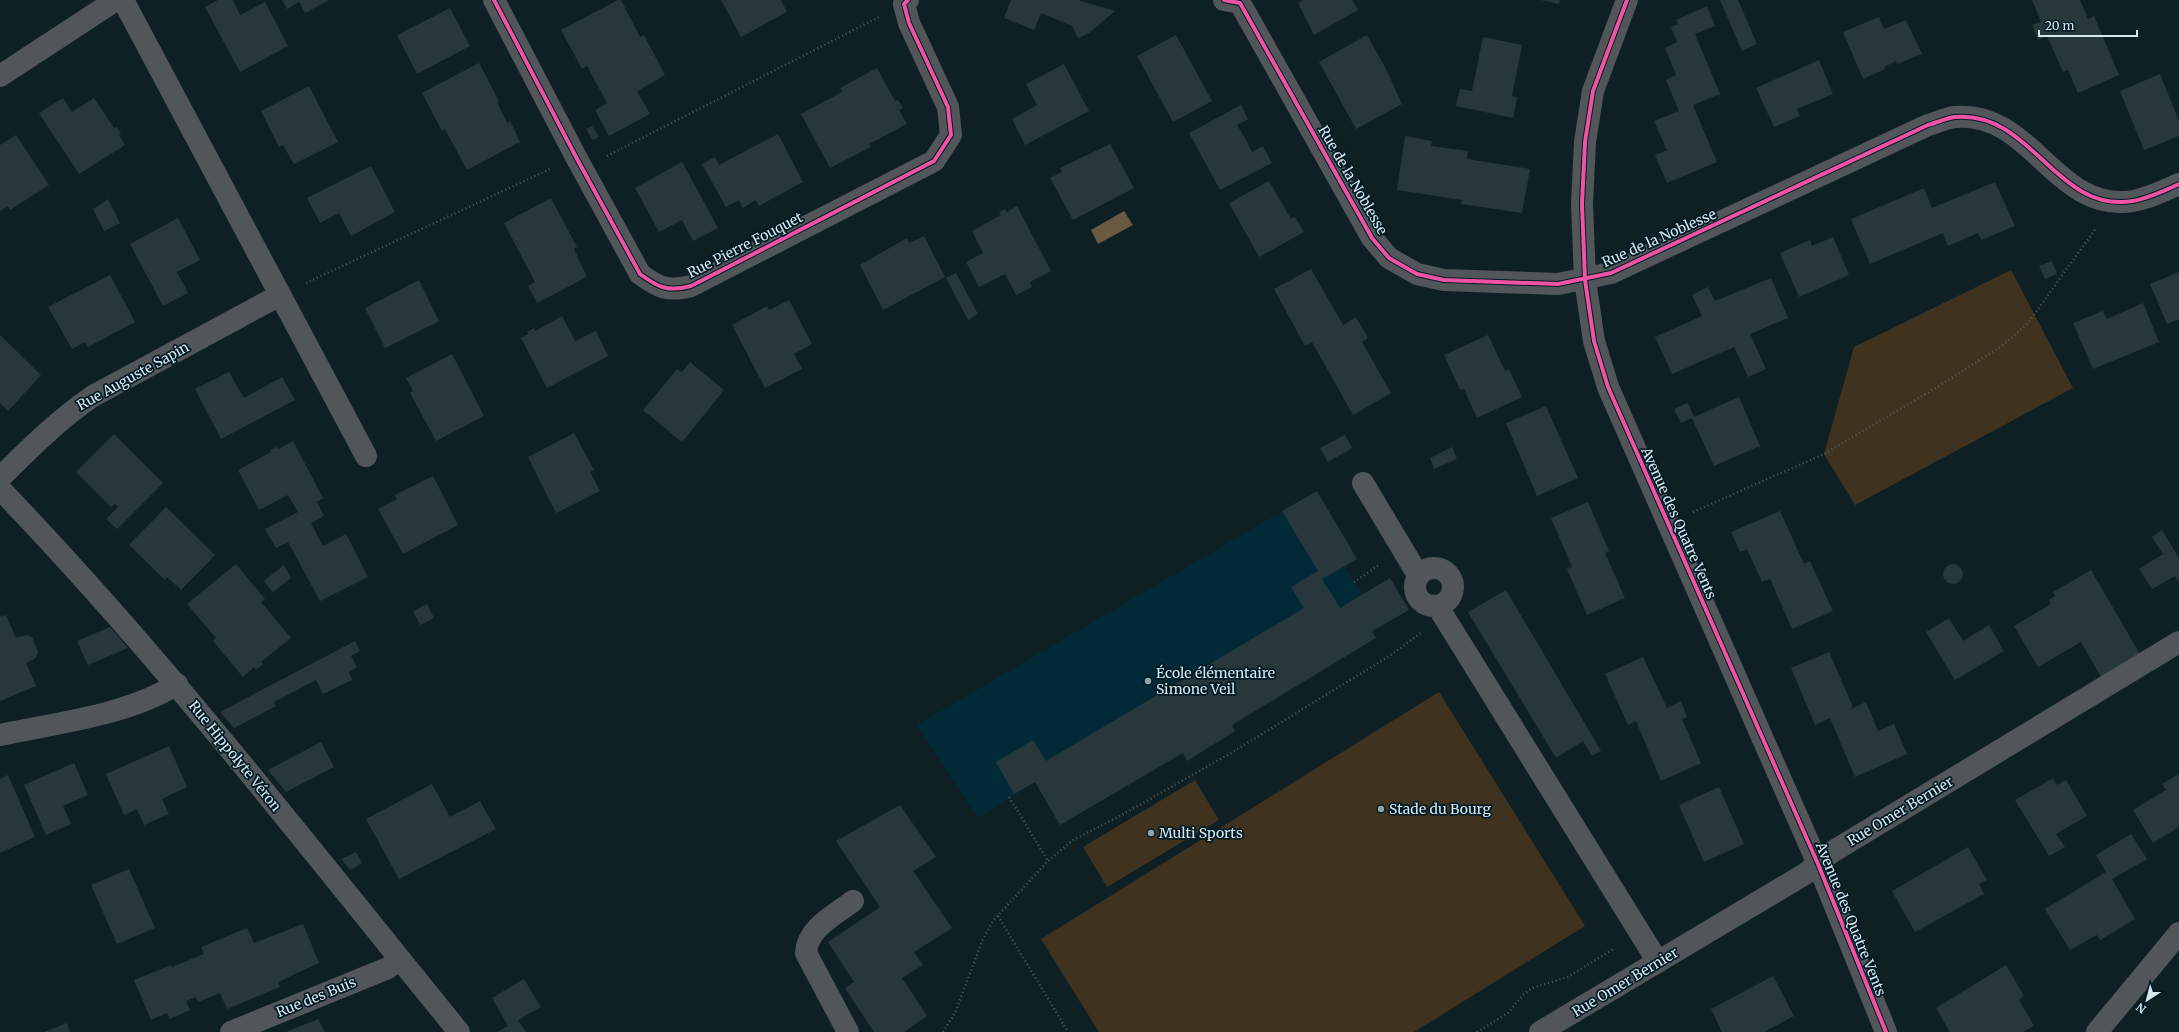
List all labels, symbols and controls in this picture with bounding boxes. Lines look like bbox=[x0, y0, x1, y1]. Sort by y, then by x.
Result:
scale bar bbox=[2039, 12, 2137, 38]
text: 20 m bbox=[2045, 18, 2074, 33]
street label: Rue de la Noblesse bbox=[1314, 122, 1392, 238]
street label: Rue de la Noblesse bbox=[1599, 205, 1719, 271]
street label: Rue Pierre Fouquet bbox=[684, 208, 806, 282]
street label: Rue Auguste Sapin bbox=[74, 338, 192, 414]
street label: Avenue des Quatre Vents bbox=[1637, 443, 1721, 602]
place label: École élémentaire Simone Veil bbox=[1156, 664, 1275, 698]
marker: École élémentaire Simone Veil bbox=[1143, 676, 1153, 686]
street label: Rue Hippolyte Véron bbox=[185, 697, 285, 815]
street label: Rue Omer Bernier bbox=[1844, 772, 1956, 850]
place label: Stade du Bourg bbox=[1389, 800, 1492, 818]
marker: Stade du Bourg bbox=[1376, 804, 1386, 814]
place label: Multi Sports bbox=[1159, 824, 1243, 842]
marker: Multi Sports bbox=[1146, 828, 1156, 838]
street label: Avenue des Quatre Vents bbox=[1811, 838, 1890, 999]
street label: Rue Omer Bernier bbox=[1569, 943, 1681, 1021]
street label: Rue des Buis bbox=[273, 973, 359, 1021]
north arrow bbox=[2127, 980, 2167, 1020]
text: N bbox=[2133, 1000, 2149, 1016]

